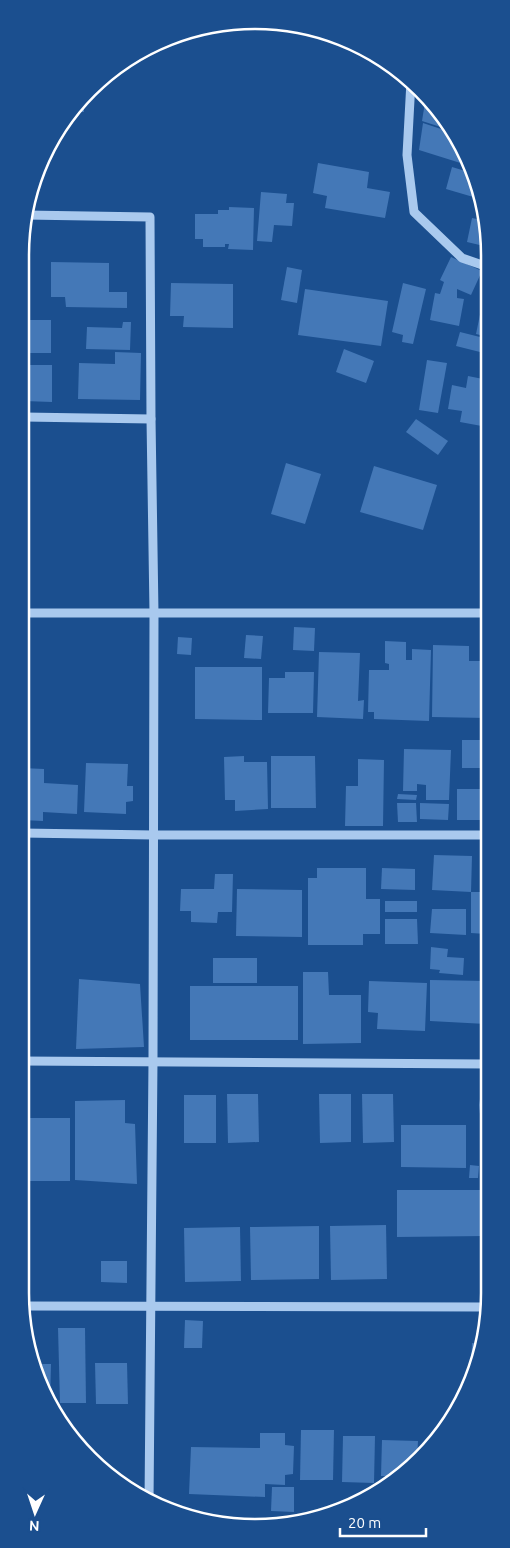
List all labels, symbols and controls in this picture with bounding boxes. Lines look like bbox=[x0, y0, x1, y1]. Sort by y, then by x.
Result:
north arrow bbox=[10, 1488, 60, 1538]
scale bar bbox=[340, 1506, 426, 1538]
text: 20 m bbox=[348, 1514, 381, 1531]
text: N bbox=[29, 1518, 40, 1534]

